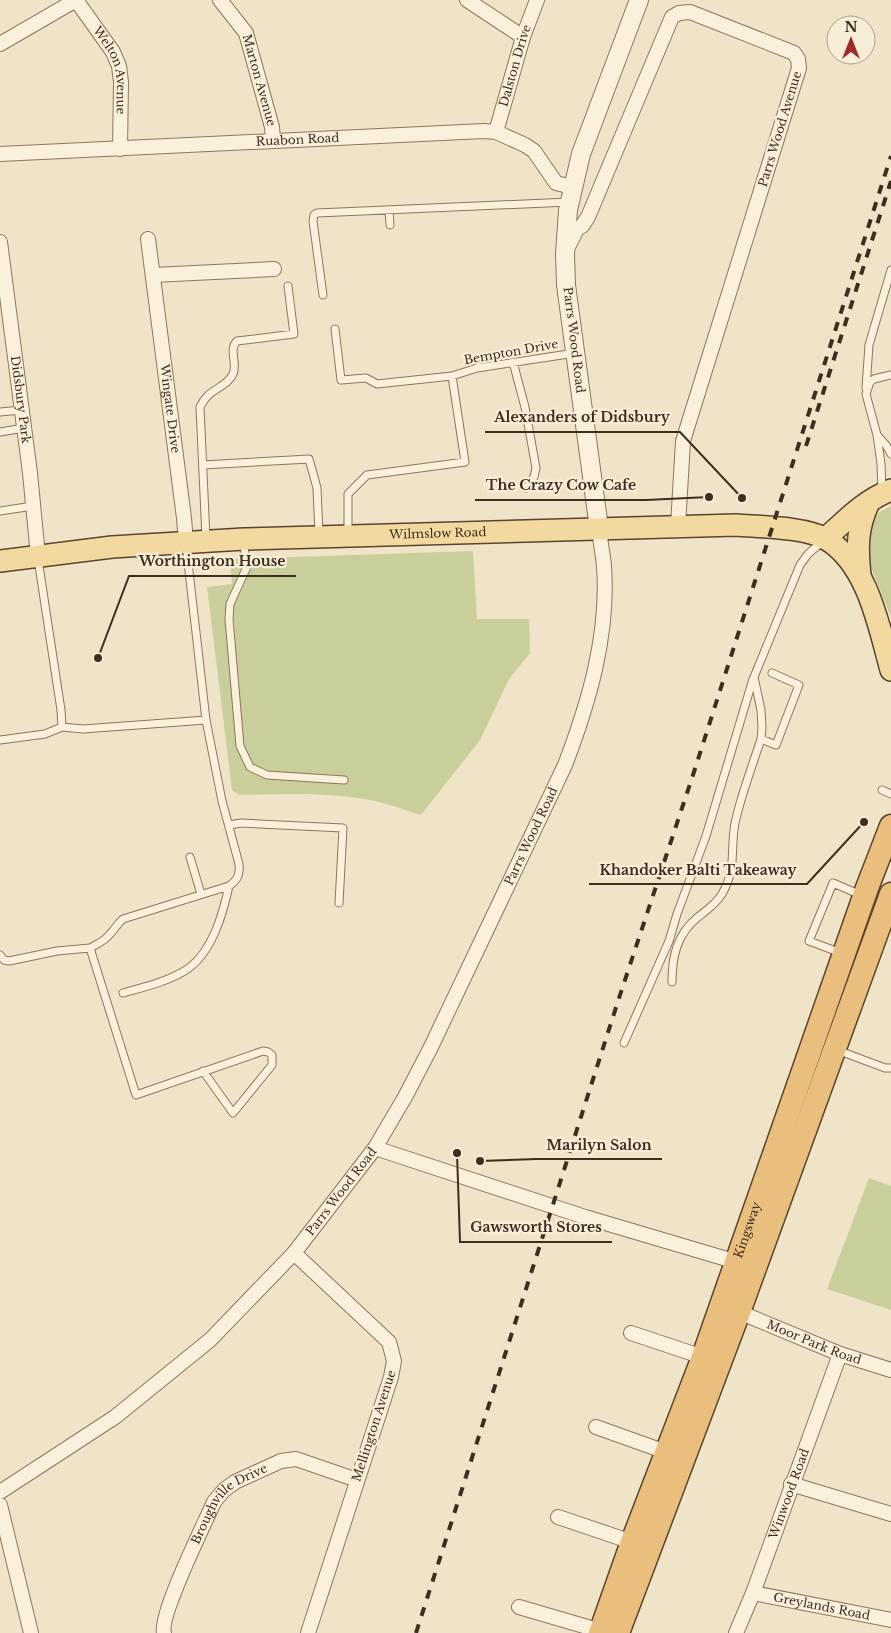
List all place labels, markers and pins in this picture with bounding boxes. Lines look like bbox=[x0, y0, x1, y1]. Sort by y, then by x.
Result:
callout: Alexanders of Didsbury bbox=[485, 403, 680, 432]
callout: The Crazy Cow Cafe bbox=[475, 471, 646, 500]
callout: Worthington House bbox=[129, 547, 296, 576]
callout: Khandoker Balti Takeaway bbox=[589, 855, 807, 884]
callout: Marilyn Salon bbox=[536, 1130, 662, 1159]
callout: Gawsworth Stores bbox=[460, 1213, 612, 1242]

